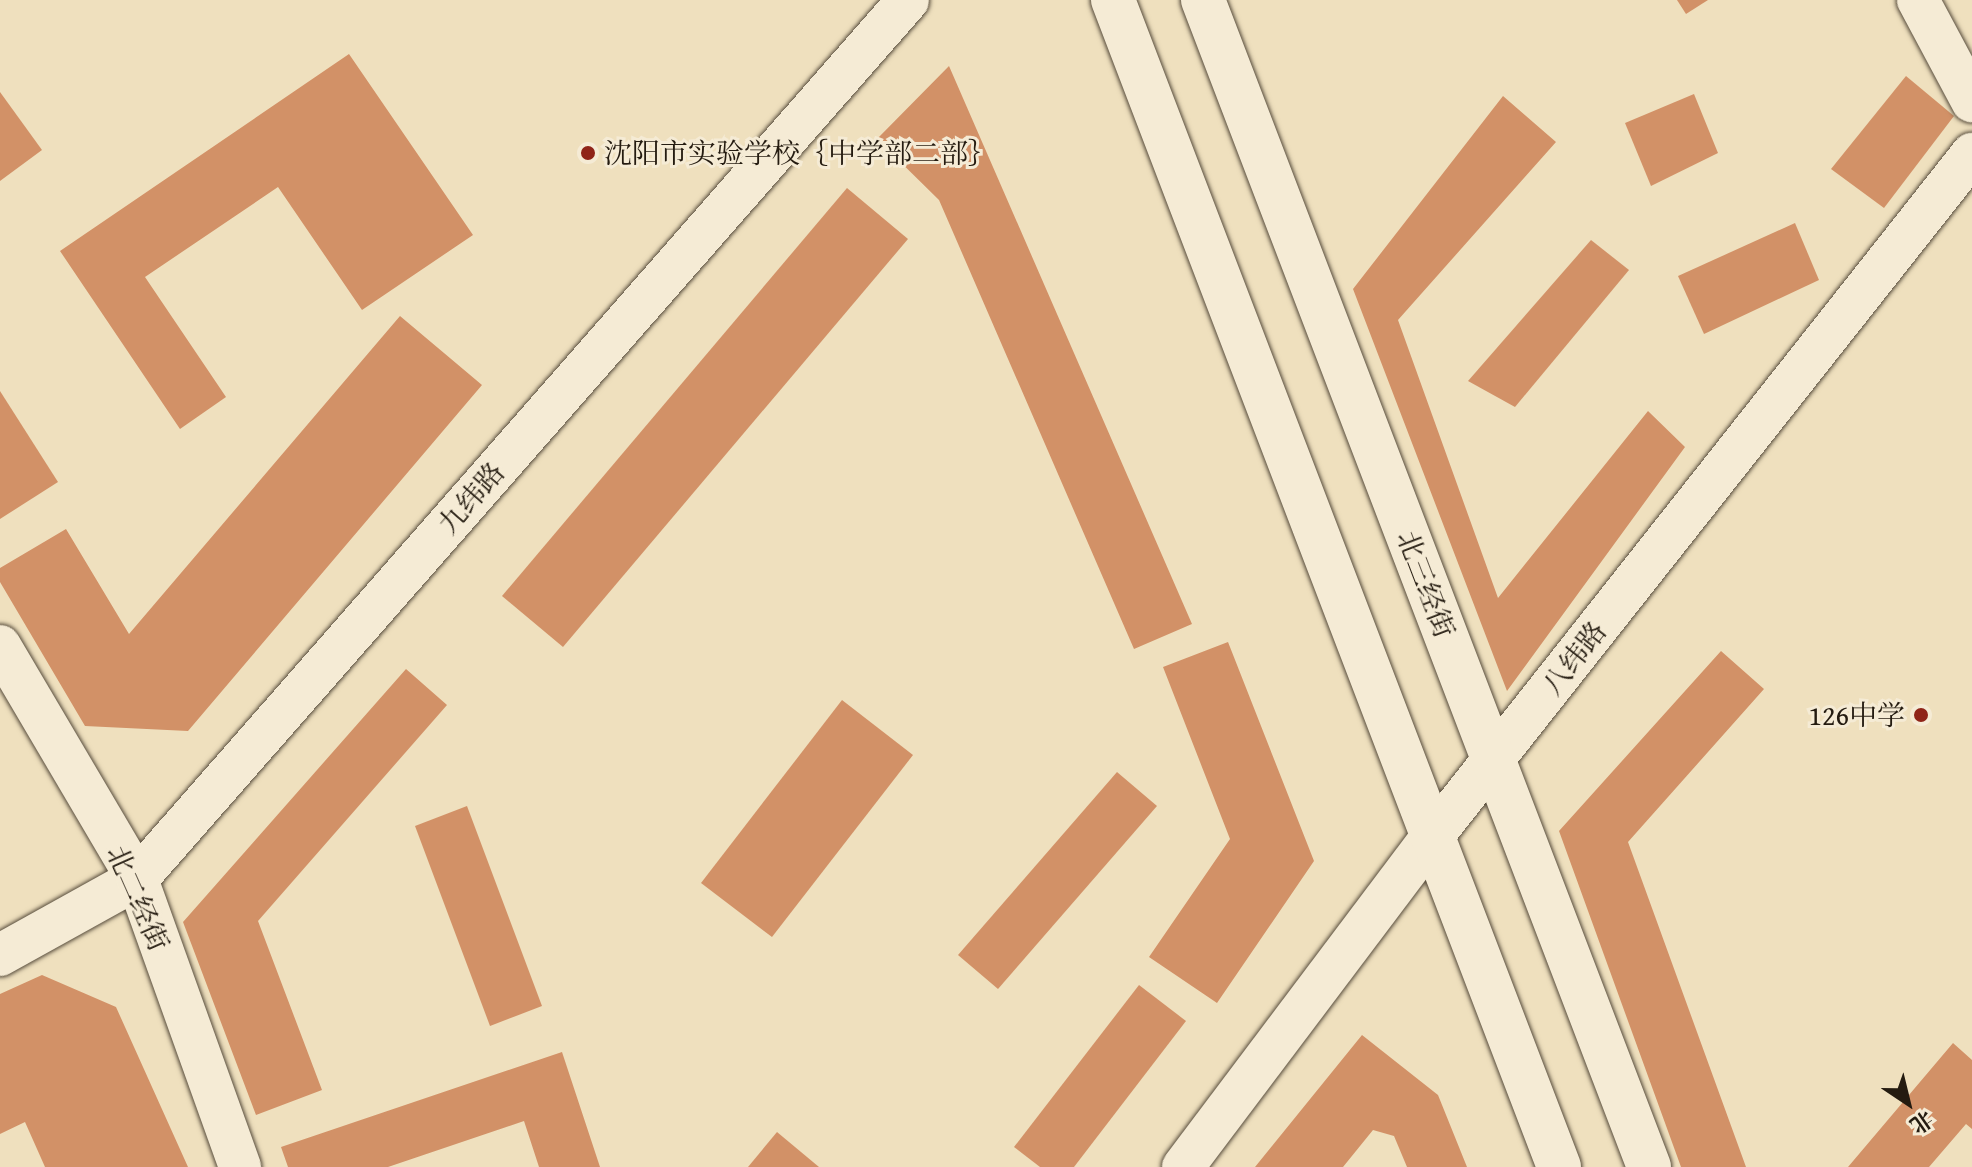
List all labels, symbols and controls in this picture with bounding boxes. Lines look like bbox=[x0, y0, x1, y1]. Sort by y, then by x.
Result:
place label: 沈阳市实验学校｛中学部二部｝ bbox=[604, 136, 996, 170]
marker: 沈阳市实验学校｛中学部二部｝ bbox=[579, 144, 597, 162]
street label: 九纬路 bbox=[431, 455, 511, 541]
street label: 北三经街 bbox=[1390, 526, 1462, 642]
street label: 八纬路 bbox=[1535, 615, 1613, 701]
place label: 126中学 bbox=[1809, 698, 1905, 732]
marker: 126中学 bbox=[1912, 706, 1930, 724]
street label: 北二经街 bbox=[100, 840, 176, 956]
north arrow bbox=[1868, 1063, 1948, 1143]
text: 北 bbox=[1904, 1103, 1940, 1142]

